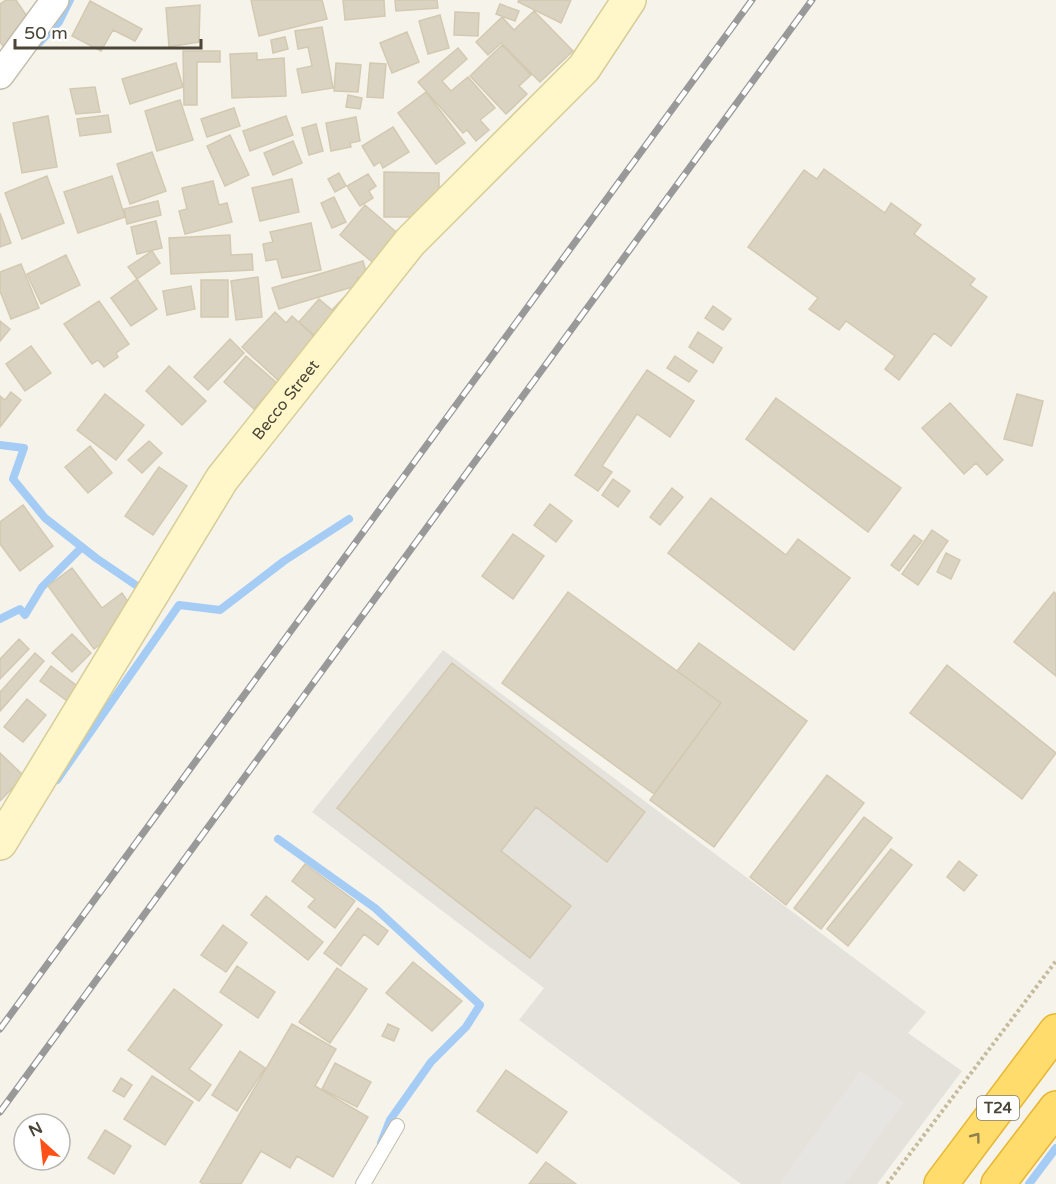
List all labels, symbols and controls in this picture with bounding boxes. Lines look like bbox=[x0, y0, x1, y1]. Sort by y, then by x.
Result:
scale bar bbox=[15, 12, 201, 50]
text: 50 m bbox=[24, 22, 68, 44]
street label: Becco Street bbox=[248, 356, 324, 444]
road number: T24 bbox=[977, 1096, 1019, 1120]
north arrow bbox=[12, 1112, 72, 1172]
text: N bbox=[25, 1118, 46, 1141]
one-way arrow bbox=[969, 1133, 980, 1144]

